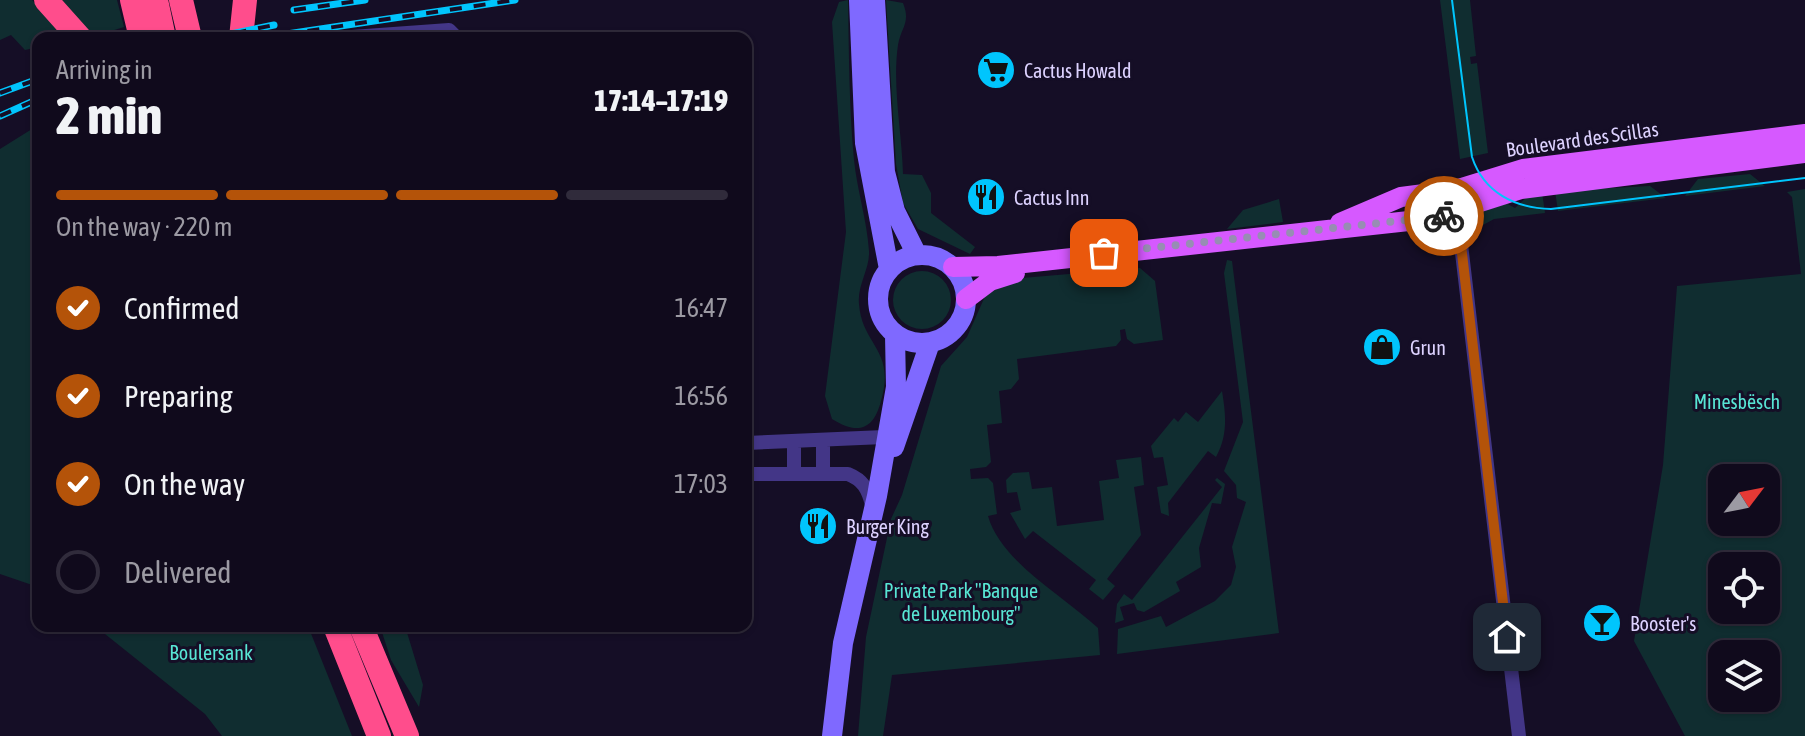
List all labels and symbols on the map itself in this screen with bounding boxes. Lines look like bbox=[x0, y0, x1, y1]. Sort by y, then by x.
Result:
supermarket icon: Cactus Howald bbox=[975, 49, 1017, 91]
place label: Cactus Howald bbox=[1024, 59, 1131, 82]
street label: Boulevard des Scillas bbox=[1504, 117, 1660, 161]
restaurant icon: Cactus Inn bbox=[965, 176, 1007, 218]
courier bbox=[1404, 176, 1484, 256]
place label: Cactus Inn bbox=[1014, 186, 1089, 209]
pin bbox=[1070, 219, 1138, 287]
shop icon: Grun bbox=[1361, 326, 1403, 368]
place label: Grun bbox=[1410, 336, 1446, 359]
park label: Minesbësch bbox=[1694, 390, 1780, 413]
north arrow bbox=[1708, 464, 1780, 536]
restaurant icon: Burger King bbox=[797, 505, 839, 547]
place label: Burger King bbox=[846, 515, 929, 538]
park label: Private Park "Banque de Luxembourg" bbox=[884, 579, 1038, 625]
bar icon: Booster's bbox=[1581, 602, 1623, 644]
pin bbox=[1473, 603, 1541, 671]
place label: Booster's bbox=[1630, 612, 1696, 635]
park label: Boulersank bbox=[169, 641, 253, 664]

